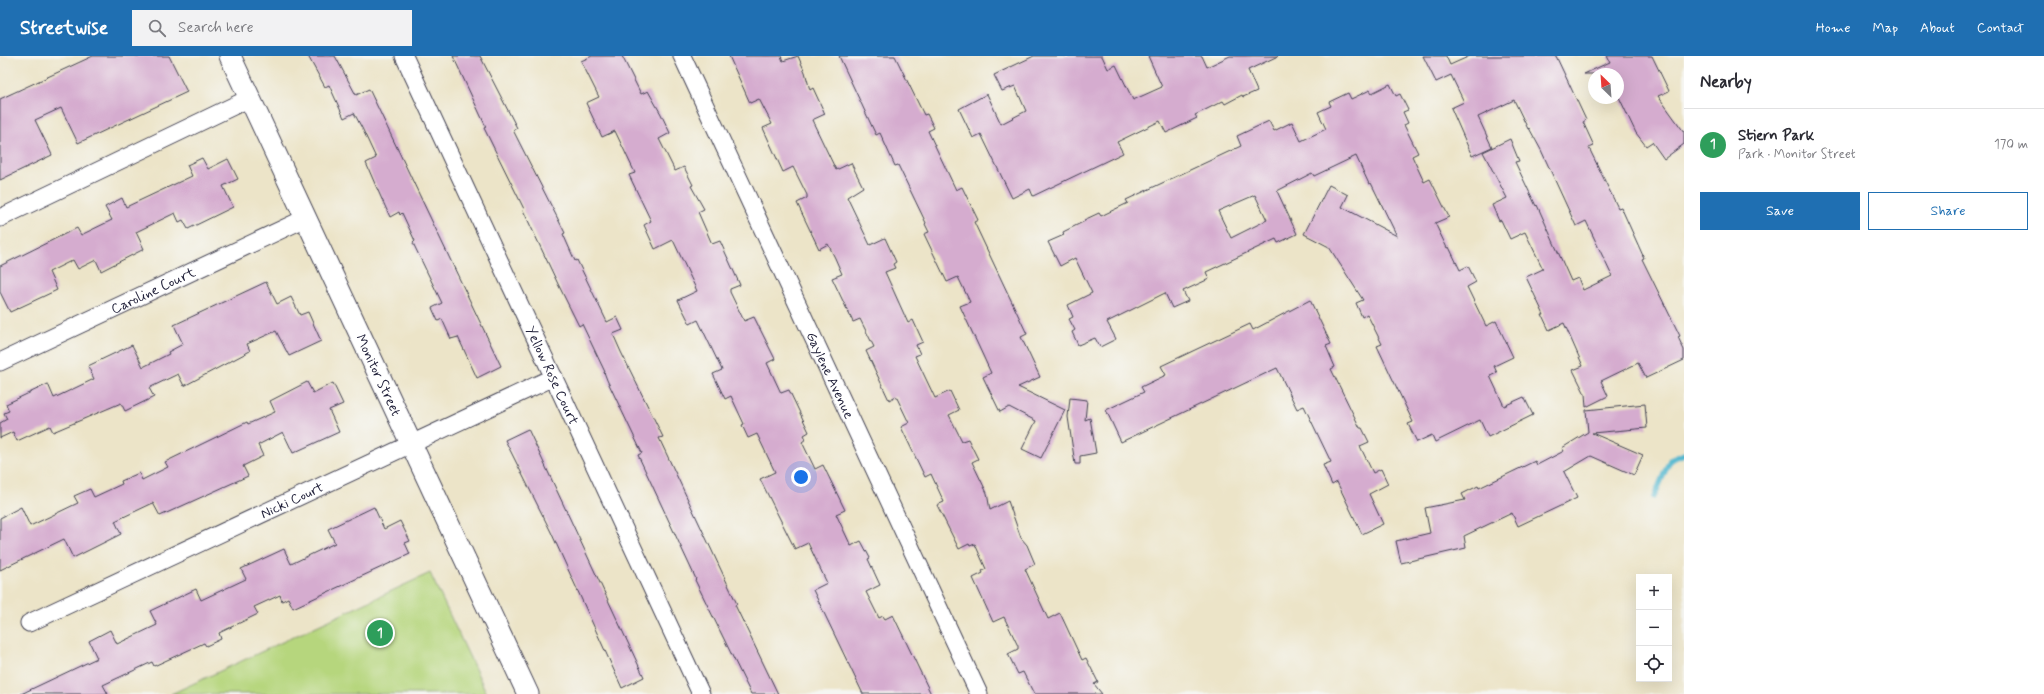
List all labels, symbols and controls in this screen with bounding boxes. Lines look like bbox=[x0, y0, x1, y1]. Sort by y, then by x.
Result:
search box bbox=[132, 10, 412, 46]
text: Streetwise bbox=[20, 16, 108, 41]
icon: search bbox=[146, 17, 168, 39]
text: Search here bbox=[178, 18, 254, 38]
text: Home bbox=[1816, 19, 1850, 37]
text: Map bbox=[1872, 19, 1898, 37]
text: About bbox=[1920, 19, 1955, 37]
text: Contact bbox=[1977, 19, 2024, 37]
north arrow bbox=[1588, 68, 1624, 104]
text: Nearby bbox=[1700, 71, 1752, 93]
text: Stiern Park bbox=[1738, 126, 1814, 146]
text: 1 bbox=[1710, 136, 1716, 153]
text: 170 m bbox=[1994, 136, 2028, 153]
text: Park · Monitor Street bbox=[1738, 146, 1856, 163]
button: Save bbox=[1700, 192, 1860, 230]
button: Share bbox=[1868, 192, 2028, 230]
street label: Caroline Court bbox=[108, 263, 199, 318]
street label: Yellow Rose Court bbox=[521, 323, 583, 428]
street label: Gaylene Avenue bbox=[802, 329, 858, 422]
street label: Monitor Street bbox=[351, 332, 405, 419]
your location bbox=[791, 467, 811, 487]
street label: Nicki Court bbox=[258, 478, 327, 523]
map controls bbox=[1636, 574, 1672, 682]
button: + bbox=[1636, 574, 1672, 610]
button: − bbox=[1636, 610, 1672, 646]
pin: 1 bbox=[367, 618, 393, 648]
button: locate bbox=[1636, 646, 1672, 682]

